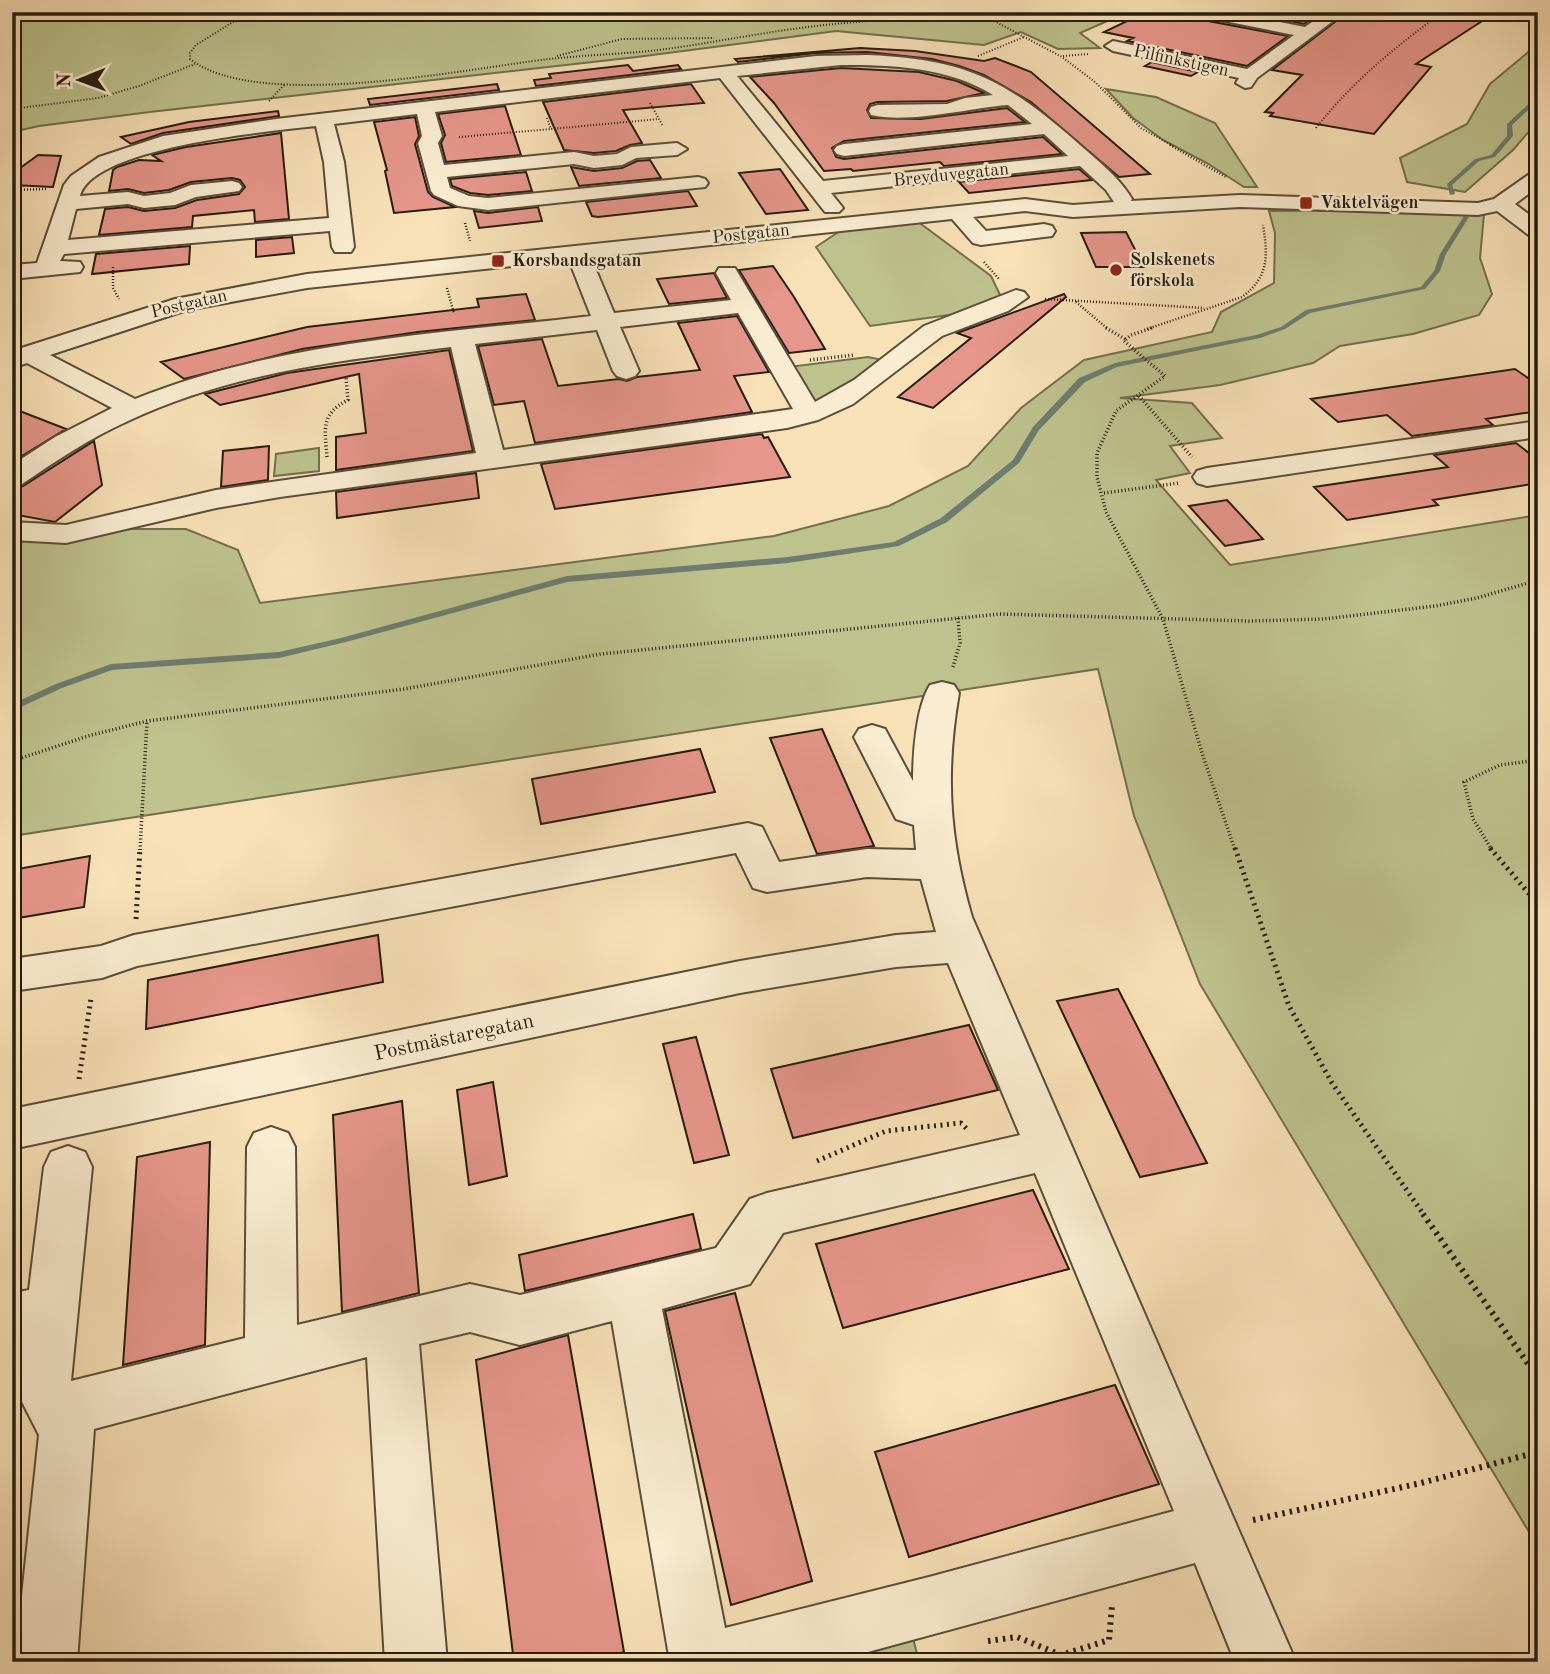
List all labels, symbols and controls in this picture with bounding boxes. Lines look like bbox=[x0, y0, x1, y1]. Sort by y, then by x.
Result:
street label: Pilfinkstigen bbox=[1132, 42, 1231, 80]
north arrow bbox=[46, 46, 116, 116]
text: N bbox=[56, 72, 75, 88]
street label: Brevduvegatan bbox=[892, 160, 1010, 190]
place label: Vaktelvägen bbox=[1320, 194, 1419, 212]
marker: Vaktelvägen bbox=[1298, 195, 1314, 211]
street label: Postgatan bbox=[711, 221, 791, 247]
place label: Solskenets förskola bbox=[1130, 251, 1215, 290]
place label: Korsbandsgatan bbox=[512, 252, 641, 270]
marker: Korsbandsgatan bbox=[490, 253, 506, 269]
marker: Solskenets förskola bbox=[1108, 262, 1124, 278]
street label: Postgatan bbox=[149, 286, 229, 322]
street label: Postmästaregatan bbox=[372, 1011, 536, 1065]

